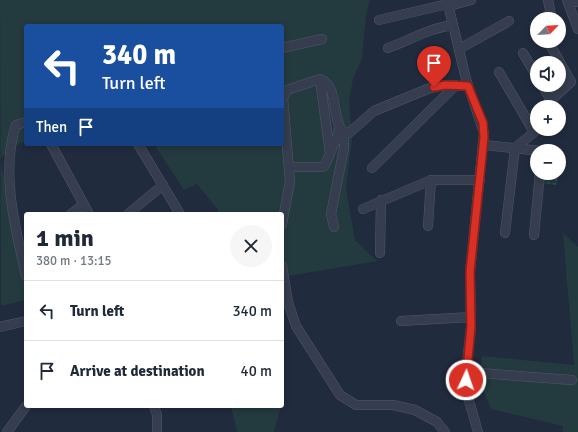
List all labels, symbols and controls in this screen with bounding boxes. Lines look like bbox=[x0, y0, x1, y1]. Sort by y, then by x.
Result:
north arrow bbox=[530, 12, 566, 48]
map controls bbox=[530, 12, 566, 180]
text: 340 m bbox=[102, 38, 176, 72]
icon: left bbox=[36, 40, 88, 92]
pin bbox=[417, 46, 451, 87]
icon: arrive bbox=[423, 52, 445, 74]
button: sound bbox=[530, 56, 566, 92]
text: Turn left bbox=[102, 72, 165, 94]
button: + bbox=[530, 100, 566, 136]
icon: arrive bbox=[75, 116, 97, 138]
text: Then bbox=[36, 118, 67, 136]
button: − bbox=[530, 144, 566, 180]
text: 1 min bbox=[36, 223, 94, 253]
button: close bbox=[230, 225, 272, 267]
text: 380 m · 13:15 bbox=[36, 253, 112, 269]
icon: left bbox=[36, 300, 58, 322]
text: Turn left bbox=[70, 302, 124, 320]
text: 340 m bbox=[232, 302, 272, 320]
position arrow bbox=[445, 359, 487, 401]
icon: arrive bbox=[36, 360, 58, 382]
text: Arrive at destination bbox=[70, 362, 205, 380]
text: 40 m bbox=[241, 362, 272, 380]

